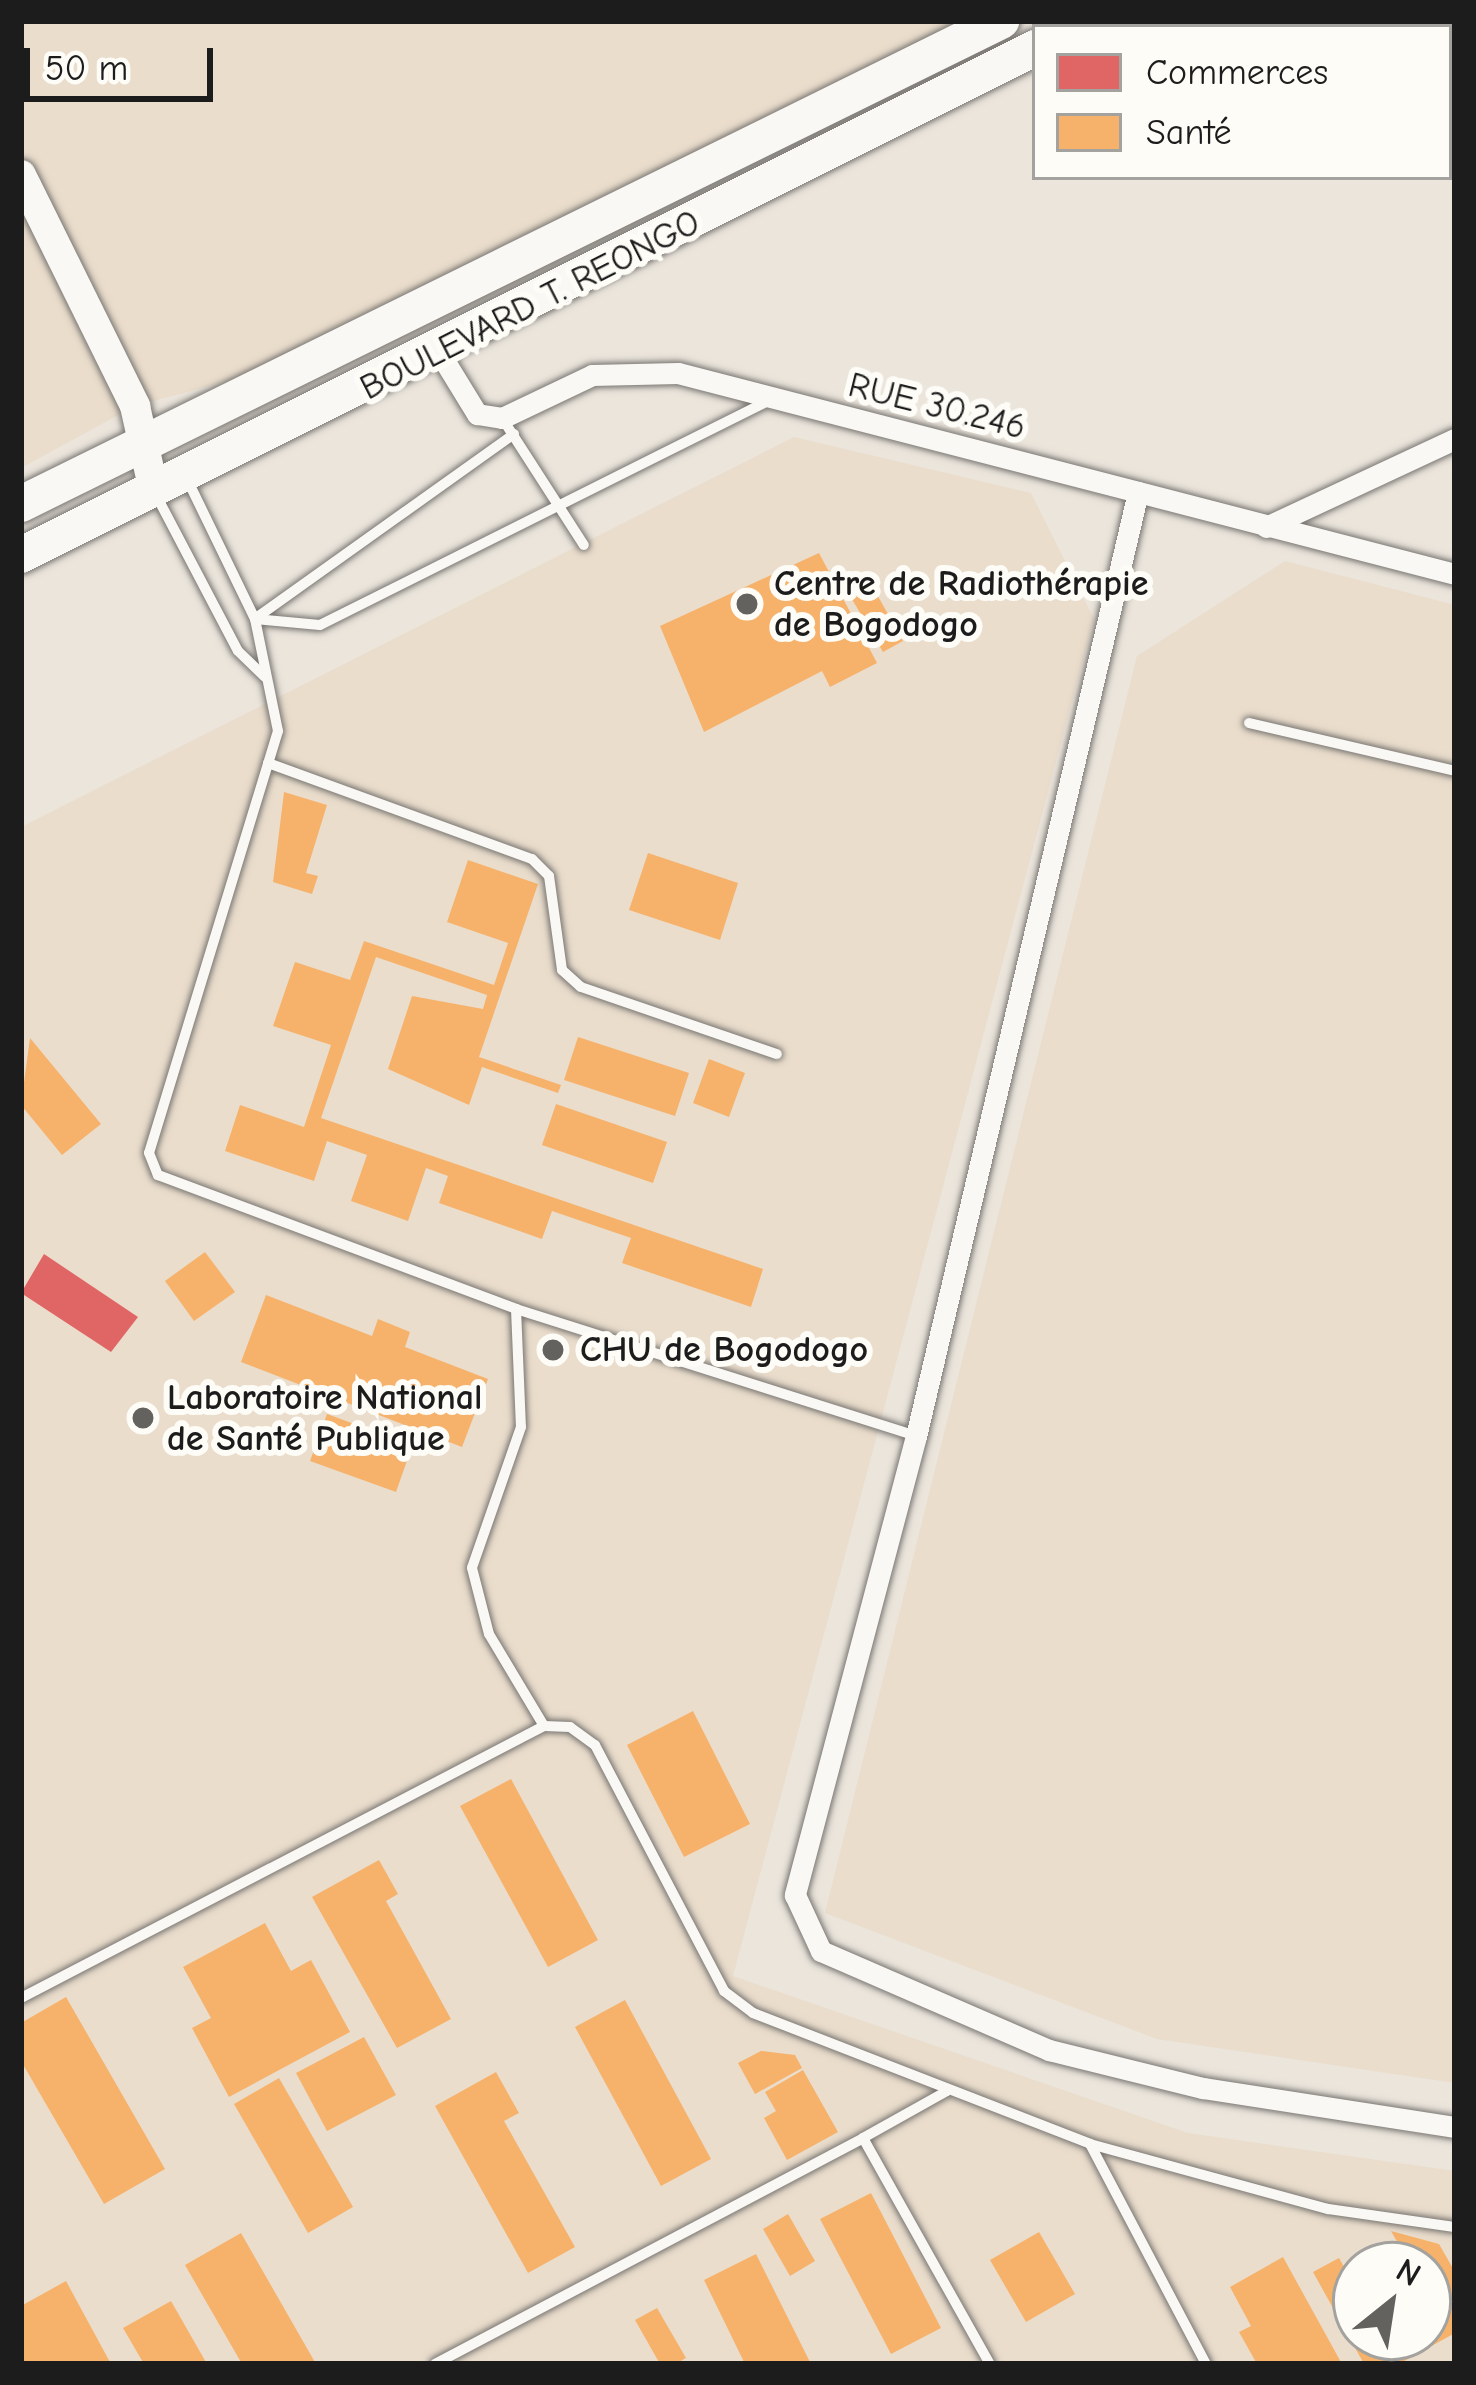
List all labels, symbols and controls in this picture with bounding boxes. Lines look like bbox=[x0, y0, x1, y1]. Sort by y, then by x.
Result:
scale bar bbox=[30, 24, 219, 98]
legend bbox=[1032, 24, 1452, 180]
text: 50 m bbox=[45, 48, 128, 89]
text: Commerces bbox=[1146, 52, 1328, 93]
text: Santé bbox=[1146, 112, 1232, 153]
street label: BOULEVARD T. REONGO bbox=[353, 200, 707, 410]
street label: RUE 30.246 bbox=[844, 363, 1030, 449]
place label: Centre de Radiothérapie de Bogodogo bbox=[774, 561, 1149, 646]
marker: Centre de Radiothérapie de Bogodogo bbox=[731, 588, 763, 620]
place label: CHU de Bogodogo bbox=[580, 1328, 868, 1372]
marker: CHU de Bogodogo bbox=[537, 1334, 569, 1366]
place label: Laboratoire National de Santé Publique bbox=[167, 1375, 482, 1460]
marker: Laboratoire National de Santé Publique bbox=[130, 1405, 156, 1431]
north arrow bbox=[1332, 2241, 1452, 2361]
text: N bbox=[1390, 2251, 1427, 2294]

